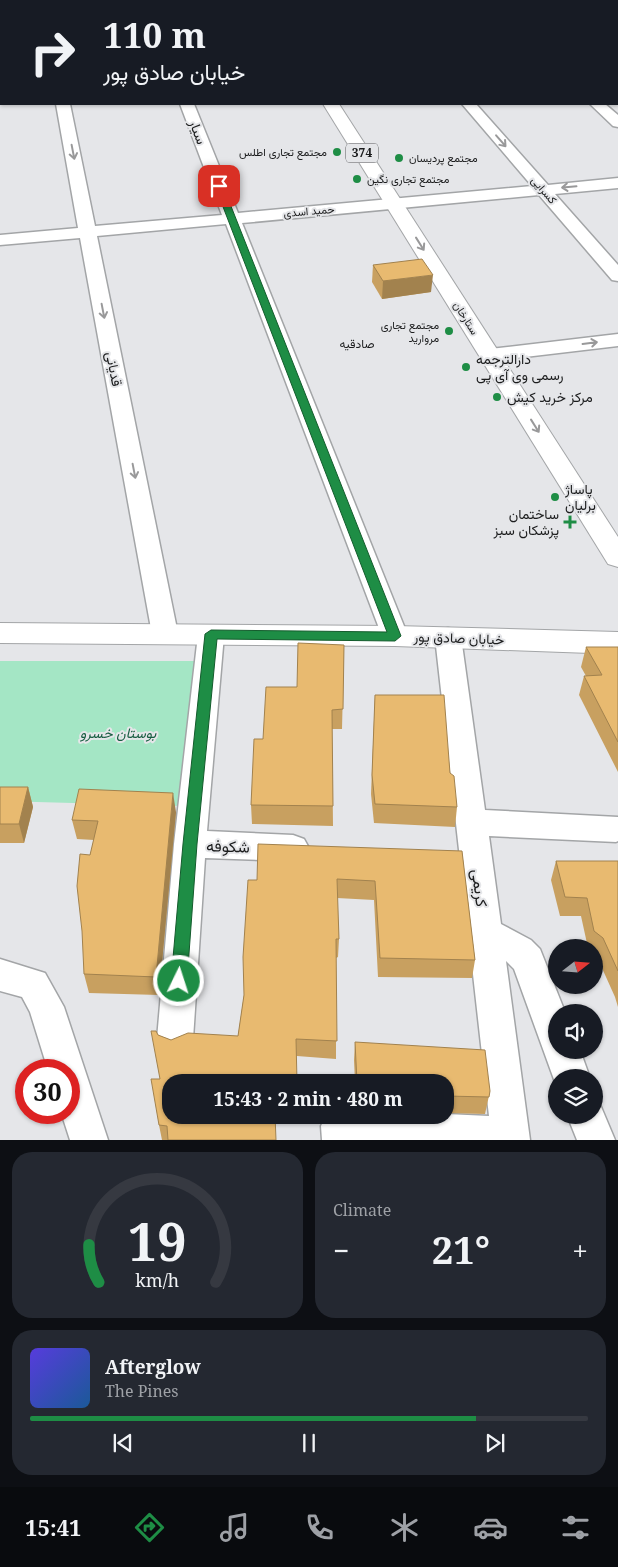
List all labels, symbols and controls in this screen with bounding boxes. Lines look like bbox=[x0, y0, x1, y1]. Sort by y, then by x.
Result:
text: 110 m bbox=[103, 11, 206, 58]
icon: right bbox=[20, 20, 85, 85]
text: خیابان صادق پور bbox=[103, 56, 245, 86]
street label: سیار bbox=[185, 116, 212, 147]
one-way arrow bbox=[496, 134, 507, 147]
one-way arrow bbox=[68, 143, 78, 159]
place label: مجتمع تجاری اطلس bbox=[239, 144, 327, 160]
road number: 374 bbox=[346, 144, 378, 162]
marker: مجتمع تجاری اطلس bbox=[331, 146, 343, 158]
place label: مجتمع پردیسان bbox=[409, 150, 478, 166]
marker: مجتمع پردیسان bbox=[393, 152, 405, 164]
pin bbox=[198, 165, 240, 207]
place label: مجتمع تجاری نگین bbox=[367, 171, 449, 187]
icon: arrive bbox=[205, 172, 233, 200]
marker: مجتمع تجاری نگین bbox=[351, 173, 363, 185]
street label: کسرایی bbox=[528, 173, 561, 207]
one-way arrow bbox=[562, 182, 578, 192]
street label: حمید اسدی bbox=[283, 201, 335, 220]
one-way arrow bbox=[415, 237, 425, 251]
street label: ستارخان bbox=[450, 298, 483, 337]
one-way arrow bbox=[99, 303, 109, 319]
place label: مجتمع تجاری مروارید bbox=[381, 317, 439, 345]
marker: مجتمع تجاری مروارید bbox=[443, 325, 455, 337]
district label: صادقیه bbox=[340, 335, 374, 352]
one-way arrow bbox=[582, 338, 598, 348]
place label: دارالترجمه رسمی وی آی پی bbox=[476, 349, 564, 385]
street label: قدیانی bbox=[102, 350, 127, 388]
marker: دارالترجمه رسمی وی آی پی bbox=[460, 361, 472, 373]
place label: مرکز خرید کیش bbox=[507, 387, 593, 406]
marker: مرکز خرید کیش bbox=[491, 391, 503, 403]
one-way arrow bbox=[530, 419, 540, 433]
one-way arrow bbox=[129, 462, 139, 478]
place label: پاساژ برلیان bbox=[564, 479, 596, 514]
marker: پاساژ برلیان bbox=[549, 491, 561, 503]
place label: ساختمان پزشکان سبز bbox=[493, 504, 559, 540]
marker: ساختمان پزشکان سبز bbox=[563, 515, 577, 529]
street label: خیابان صادق پور bbox=[412, 626, 505, 650]
park label: بوستان خسرو bbox=[80, 723, 157, 742]
street label: شکوفه bbox=[206, 834, 250, 858]
street label: کریمی bbox=[467, 868, 493, 908]
north arrow bbox=[548, 939, 602, 994]
map controls bbox=[548, 939, 603, 1124]
position arrow bbox=[152, 954, 204, 1006]
button: sound bbox=[548, 1004, 603, 1059]
speed limit sign: 30 bbox=[15, 1059, 80, 1124]
button: layers bbox=[548, 1069, 603, 1124]
text: 15:43 · 2 min · 480 m bbox=[213, 1086, 403, 1112]
text: Climate bbox=[333, 1199, 391, 1221]
text: 19 bbox=[128, 1205, 187, 1276]
text: 21° bbox=[432, 1223, 490, 1275]
text: − bbox=[333, 1231, 349, 1269]
text: + bbox=[572, 1231, 588, 1269]
text: km/h bbox=[136, 1268, 179, 1292]
text: Afterglow bbox=[105, 1354, 201, 1380]
text: The Pines bbox=[105, 1380, 179, 1402]
icon: previous bbox=[109, 1429, 137, 1457]
icon: pause bbox=[295, 1429, 323, 1457]
icon: next bbox=[481, 1429, 509, 1457]
icon: directions bbox=[132, 1510, 167, 1545]
icon: music bbox=[217, 1510, 252, 1545]
icon: phone bbox=[302, 1510, 337, 1545]
icon: climate bbox=[387, 1510, 422, 1545]
icon: car bbox=[473, 1510, 508, 1545]
icon: filters bbox=[558, 1510, 593, 1545]
text: 15:41 bbox=[25, 1512, 82, 1542]

